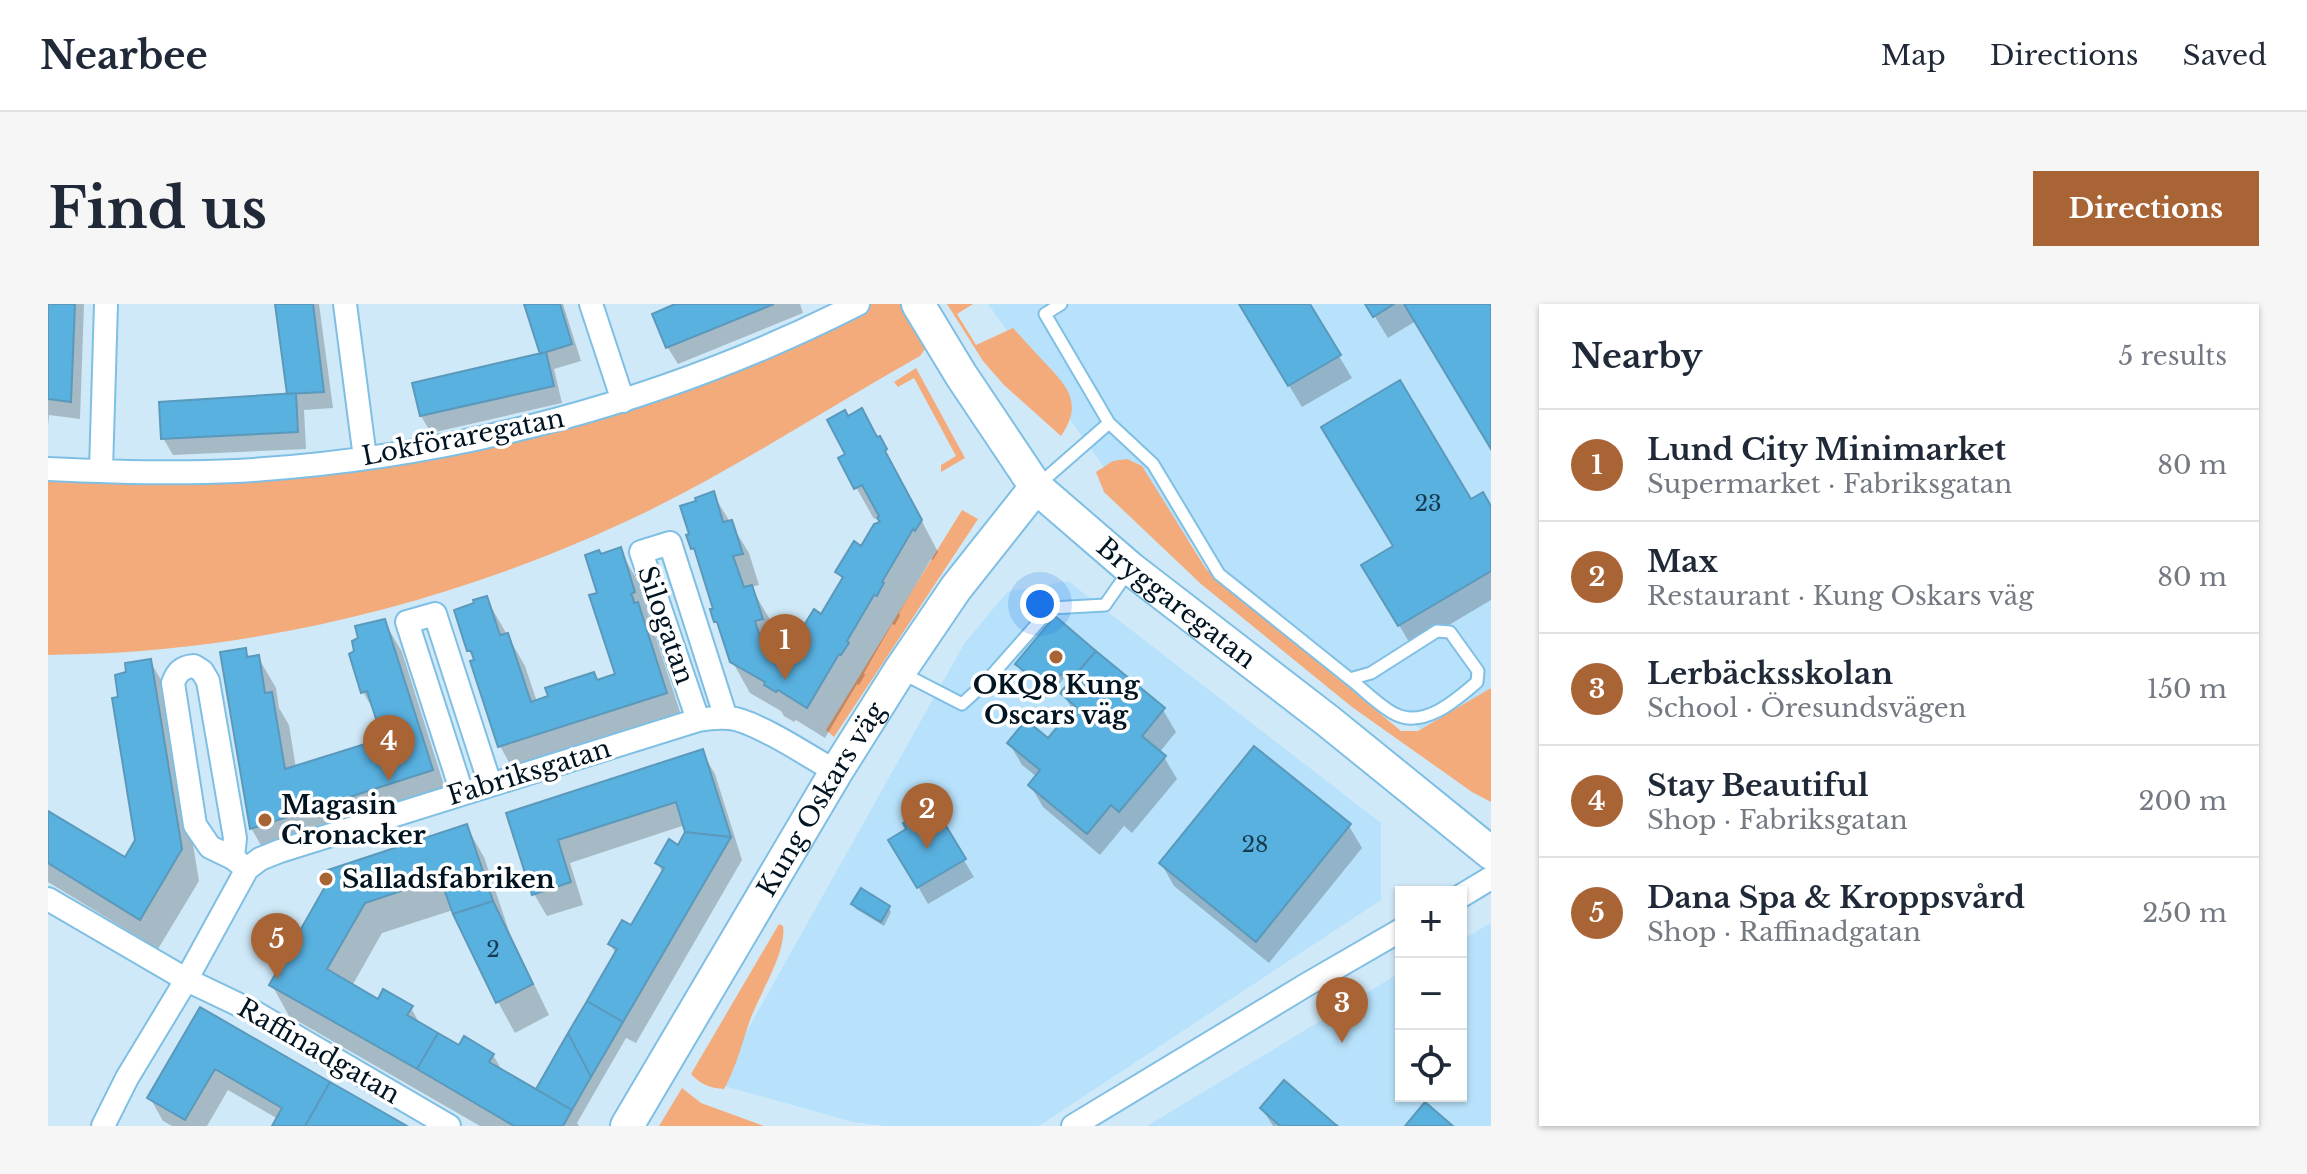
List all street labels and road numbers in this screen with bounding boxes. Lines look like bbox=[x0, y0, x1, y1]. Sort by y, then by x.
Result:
street label: Lokföraregatan bbox=[359, 402, 567, 472]
street label: Bryggaregatan bbox=[1090, 531, 1262, 675]
street label: Silogatan bbox=[631, 562, 701, 689]
street label: Kung Oskars väg bbox=[750, 696, 892, 902]
street label: Fabriksgatan bbox=[443, 732, 615, 812]
street label: Raffinadgatan bbox=[232, 992, 406, 1110]

